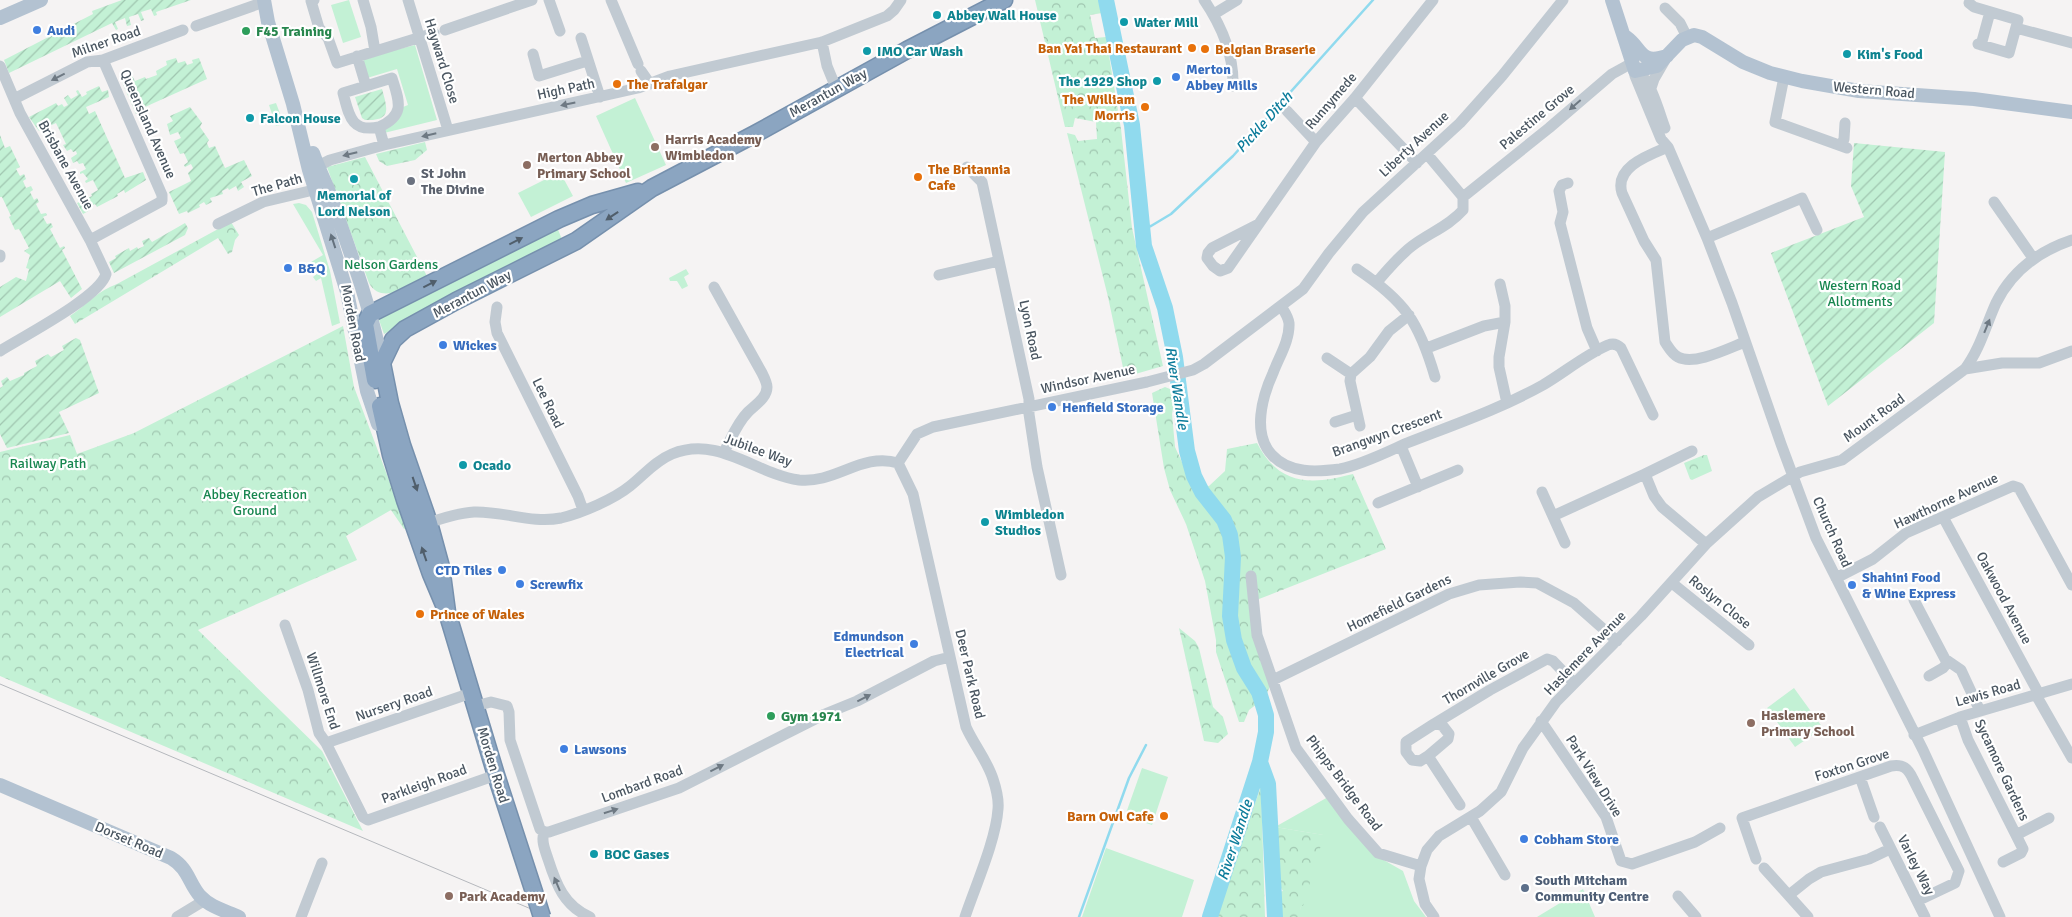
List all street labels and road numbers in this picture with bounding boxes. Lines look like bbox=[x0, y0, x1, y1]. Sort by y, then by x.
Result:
street label: Hayward Close bbox=[421, 16, 463, 106]
street label: Milner Road bbox=[69, 22, 143, 62]
street label: Merantun Way bbox=[786, 64, 870, 121]
street label: Queensland Avenue bbox=[116, 67, 180, 181]
street label: Runnymede bbox=[1302, 69, 1360, 133]
street label: High Path bbox=[536, 75, 596, 103]
street label: Western Road bbox=[1832, 78, 1916, 102]
street label: Palestine Grove bbox=[1496, 81, 1578, 153]
street label: Liberty Avenue bbox=[1376, 107, 1452, 181]
street label: Brisbane Avenue bbox=[34, 117, 98, 213]
street label: The Path bbox=[250, 170, 304, 200]
street label: Merantun Way bbox=[430, 266, 514, 322]
street label: Morden Road bbox=[337, 283, 369, 363]
street label: Lyon Road bbox=[1015, 298, 1045, 362]
street label: Windsor Avenue bbox=[1039, 361, 1137, 397]
street label: Lee Road bbox=[529, 375, 567, 431]
street label: Mount Road bbox=[1840, 390, 1908, 446]
street label: Brangwyn Crescent bbox=[1330, 405, 1444, 461]
street label: Jubilee Way bbox=[722, 430, 795, 470]
street label: Hawthorne Avenue bbox=[1891, 469, 2001, 533]
street label: Church Road bbox=[1809, 494, 1855, 570]
street label: Oakwood Avenue bbox=[1973, 549, 2035, 647]
street label: Homefield Gardens bbox=[1344, 570, 1454, 636]
street label: Roslyn Close bbox=[1685, 572, 1755, 632]
street label: Haslemere Avenue bbox=[1540, 607, 1630, 699]
street label: Deer Park Road bbox=[951, 628, 989, 720]
street label: Thornville Grove bbox=[1440, 645, 1532, 709]
street label: Willmore End bbox=[303, 650, 343, 732]
street label: Lewis Road bbox=[1953, 676, 2023, 710]
street label: Nursery Road bbox=[353, 683, 435, 725]
street label: Sycamore Gardens bbox=[1971, 716, 2033, 824]
street label: Morden Road bbox=[473, 725, 513, 805]
street label: Phipps Bridge Road bbox=[1302, 732, 1386, 834]
street label: Park View Drive bbox=[1562, 732, 1626, 820]
street label: Foxton Grove bbox=[1813, 745, 1891, 785]
street label: Parkleigh Road bbox=[379, 761, 469, 807]
street label: Lombard Road bbox=[599, 761, 685, 807]
street label: Dorset Road bbox=[92, 818, 166, 862]
street label: Varley Way bbox=[1894, 832, 1939, 898]

